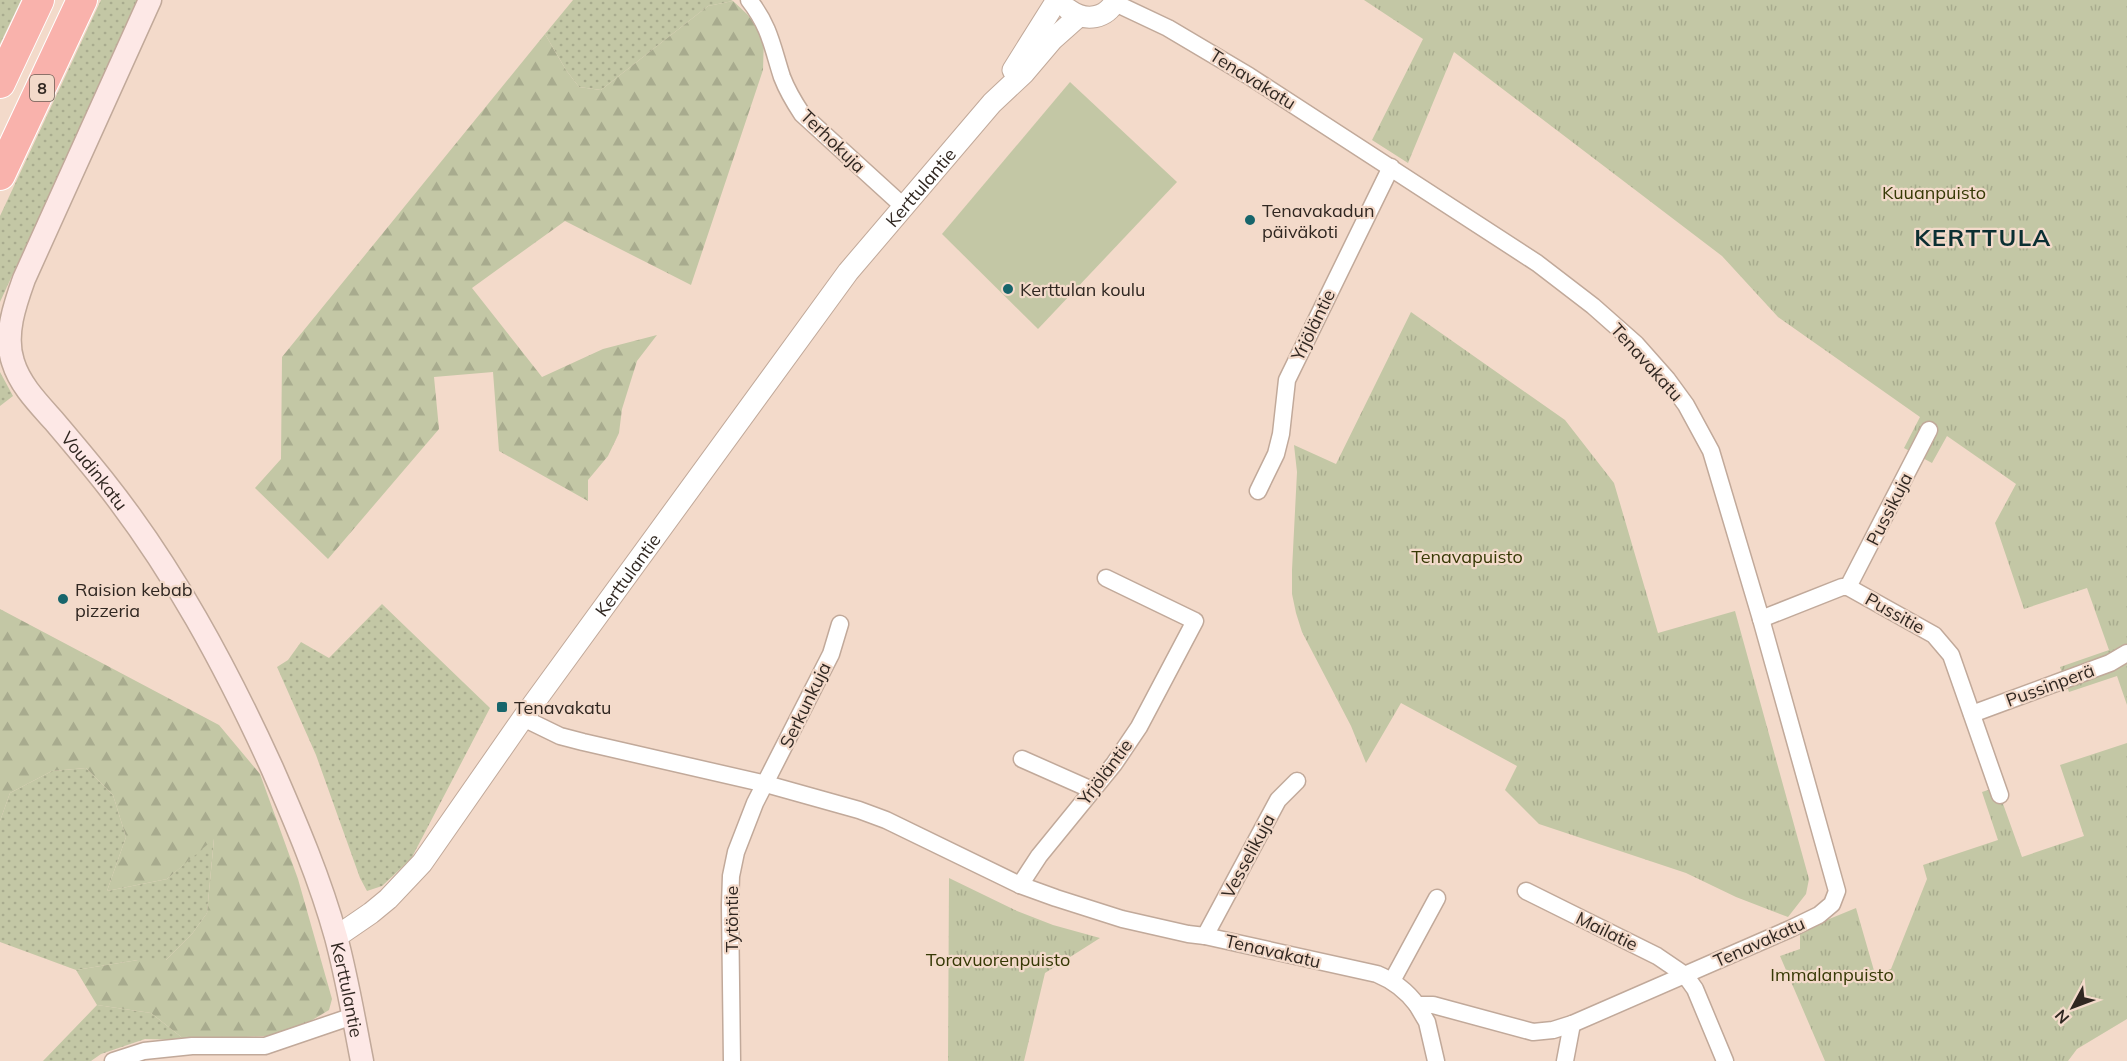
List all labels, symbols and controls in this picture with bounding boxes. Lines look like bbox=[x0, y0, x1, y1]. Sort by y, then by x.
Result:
street label: Tenavakatu bbox=[1206, 43, 1300, 115]
road number: 8 bbox=[30, 75, 54, 101]
street label: Terhokuja bbox=[796, 104, 870, 178]
street label: Kerttulantie bbox=[880, 143, 960, 231]
park label: Kuuanpuisto bbox=[1882, 181, 1986, 204]
place label: Tenavakadun päiväkoti bbox=[1262, 199, 1374, 243]
marker: Tenavakadun päiväkoti bbox=[1243, 213, 1257, 227]
district label: KERTTULA bbox=[1914, 222, 2052, 252]
place label: Kerttulan koulu bbox=[1020, 278, 1145, 301]
marker: Kerttulan koulu bbox=[1001, 282, 1015, 296]
street label: Yrjöläntie bbox=[1285, 286, 1340, 365]
street label: Tenavakatu bbox=[1606, 318, 1688, 406]
street label: Voudinkatu bbox=[56, 427, 133, 514]
street label: Pussikuja bbox=[1861, 469, 1917, 549]
street label: Kerttulantie bbox=[590, 529, 665, 621]
park label: Tenavapuisto bbox=[1411, 545, 1523, 568]
place label: Raision kebab pizzeria bbox=[75, 578, 192, 622]
street label: Pussitie bbox=[1861, 587, 1929, 639]
marker: Raision kebab pizzeria bbox=[56, 592, 70, 606]
street label: Serkunkuja bbox=[774, 658, 836, 752]
street label: Pussinperä bbox=[2003, 658, 2097, 712]
place label: Tenavakatu bbox=[514, 696, 611, 719]
marker: Tenavakatu bbox=[495, 700, 509, 714]
street label: Yrjöläntie bbox=[1072, 734, 1137, 810]
street label: Vesselikuja bbox=[1216, 810, 1280, 902]
street label: Tytöntie bbox=[720, 886, 743, 952]
street label: Mailatie bbox=[1572, 906, 1642, 956]
street label: Tenavakatu bbox=[1710, 912, 1808, 972]
street label: Tenavakatu bbox=[1223, 929, 1323, 973]
street label: Kerttulantie bbox=[326, 939, 369, 1039]
park label: Toravuorenpuisto bbox=[926, 948, 1070, 971]
park label: Immalanpuisto bbox=[1770, 963, 1894, 986]
north arrow bbox=[2043, 977, 2103, 1037]
text: N bbox=[2050, 1006, 2073, 1028]

